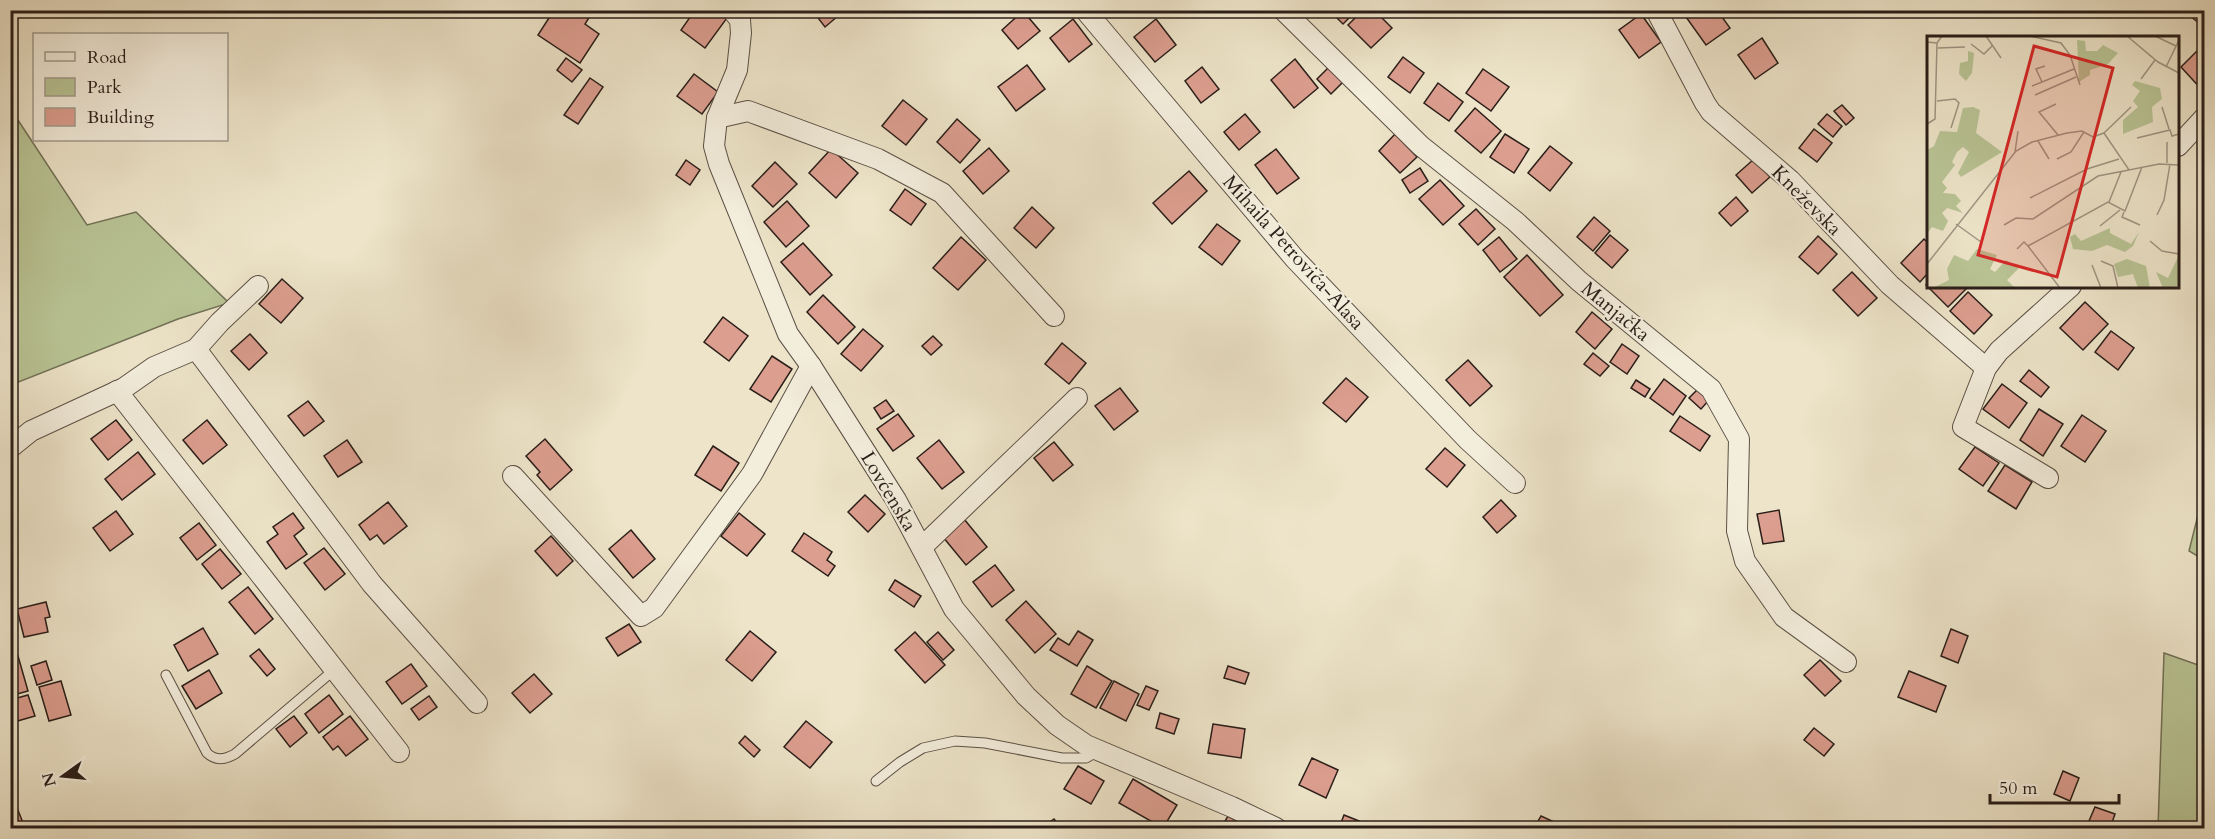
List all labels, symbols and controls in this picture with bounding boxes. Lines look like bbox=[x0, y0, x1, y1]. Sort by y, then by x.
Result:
legend bbox=[33, 33, 228, 141]
inset map bbox=[1927, 36, 2179, 288]
text: Road bbox=[87, 45, 127, 70]
text: Park bbox=[87, 75, 122, 100]
text: Building bbox=[87, 105, 155, 130]
street label: Kneževska bbox=[1765, 159, 1848, 242]
street label: Mihaila Petrovića-Alasa bbox=[1217, 169, 1371, 336]
street label: Manjačka bbox=[1575, 275, 1656, 348]
street label: Lovćenska bbox=[854, 446, 923, 537]
north arrow bbox=[33, 746, 93, 806]
scale bar bbox=[1990, 767, 2119, 805]
text: N bbox=[37, 770, 62, 789]
text: 50 m bbox=[1999, 776, 2038, 801]

